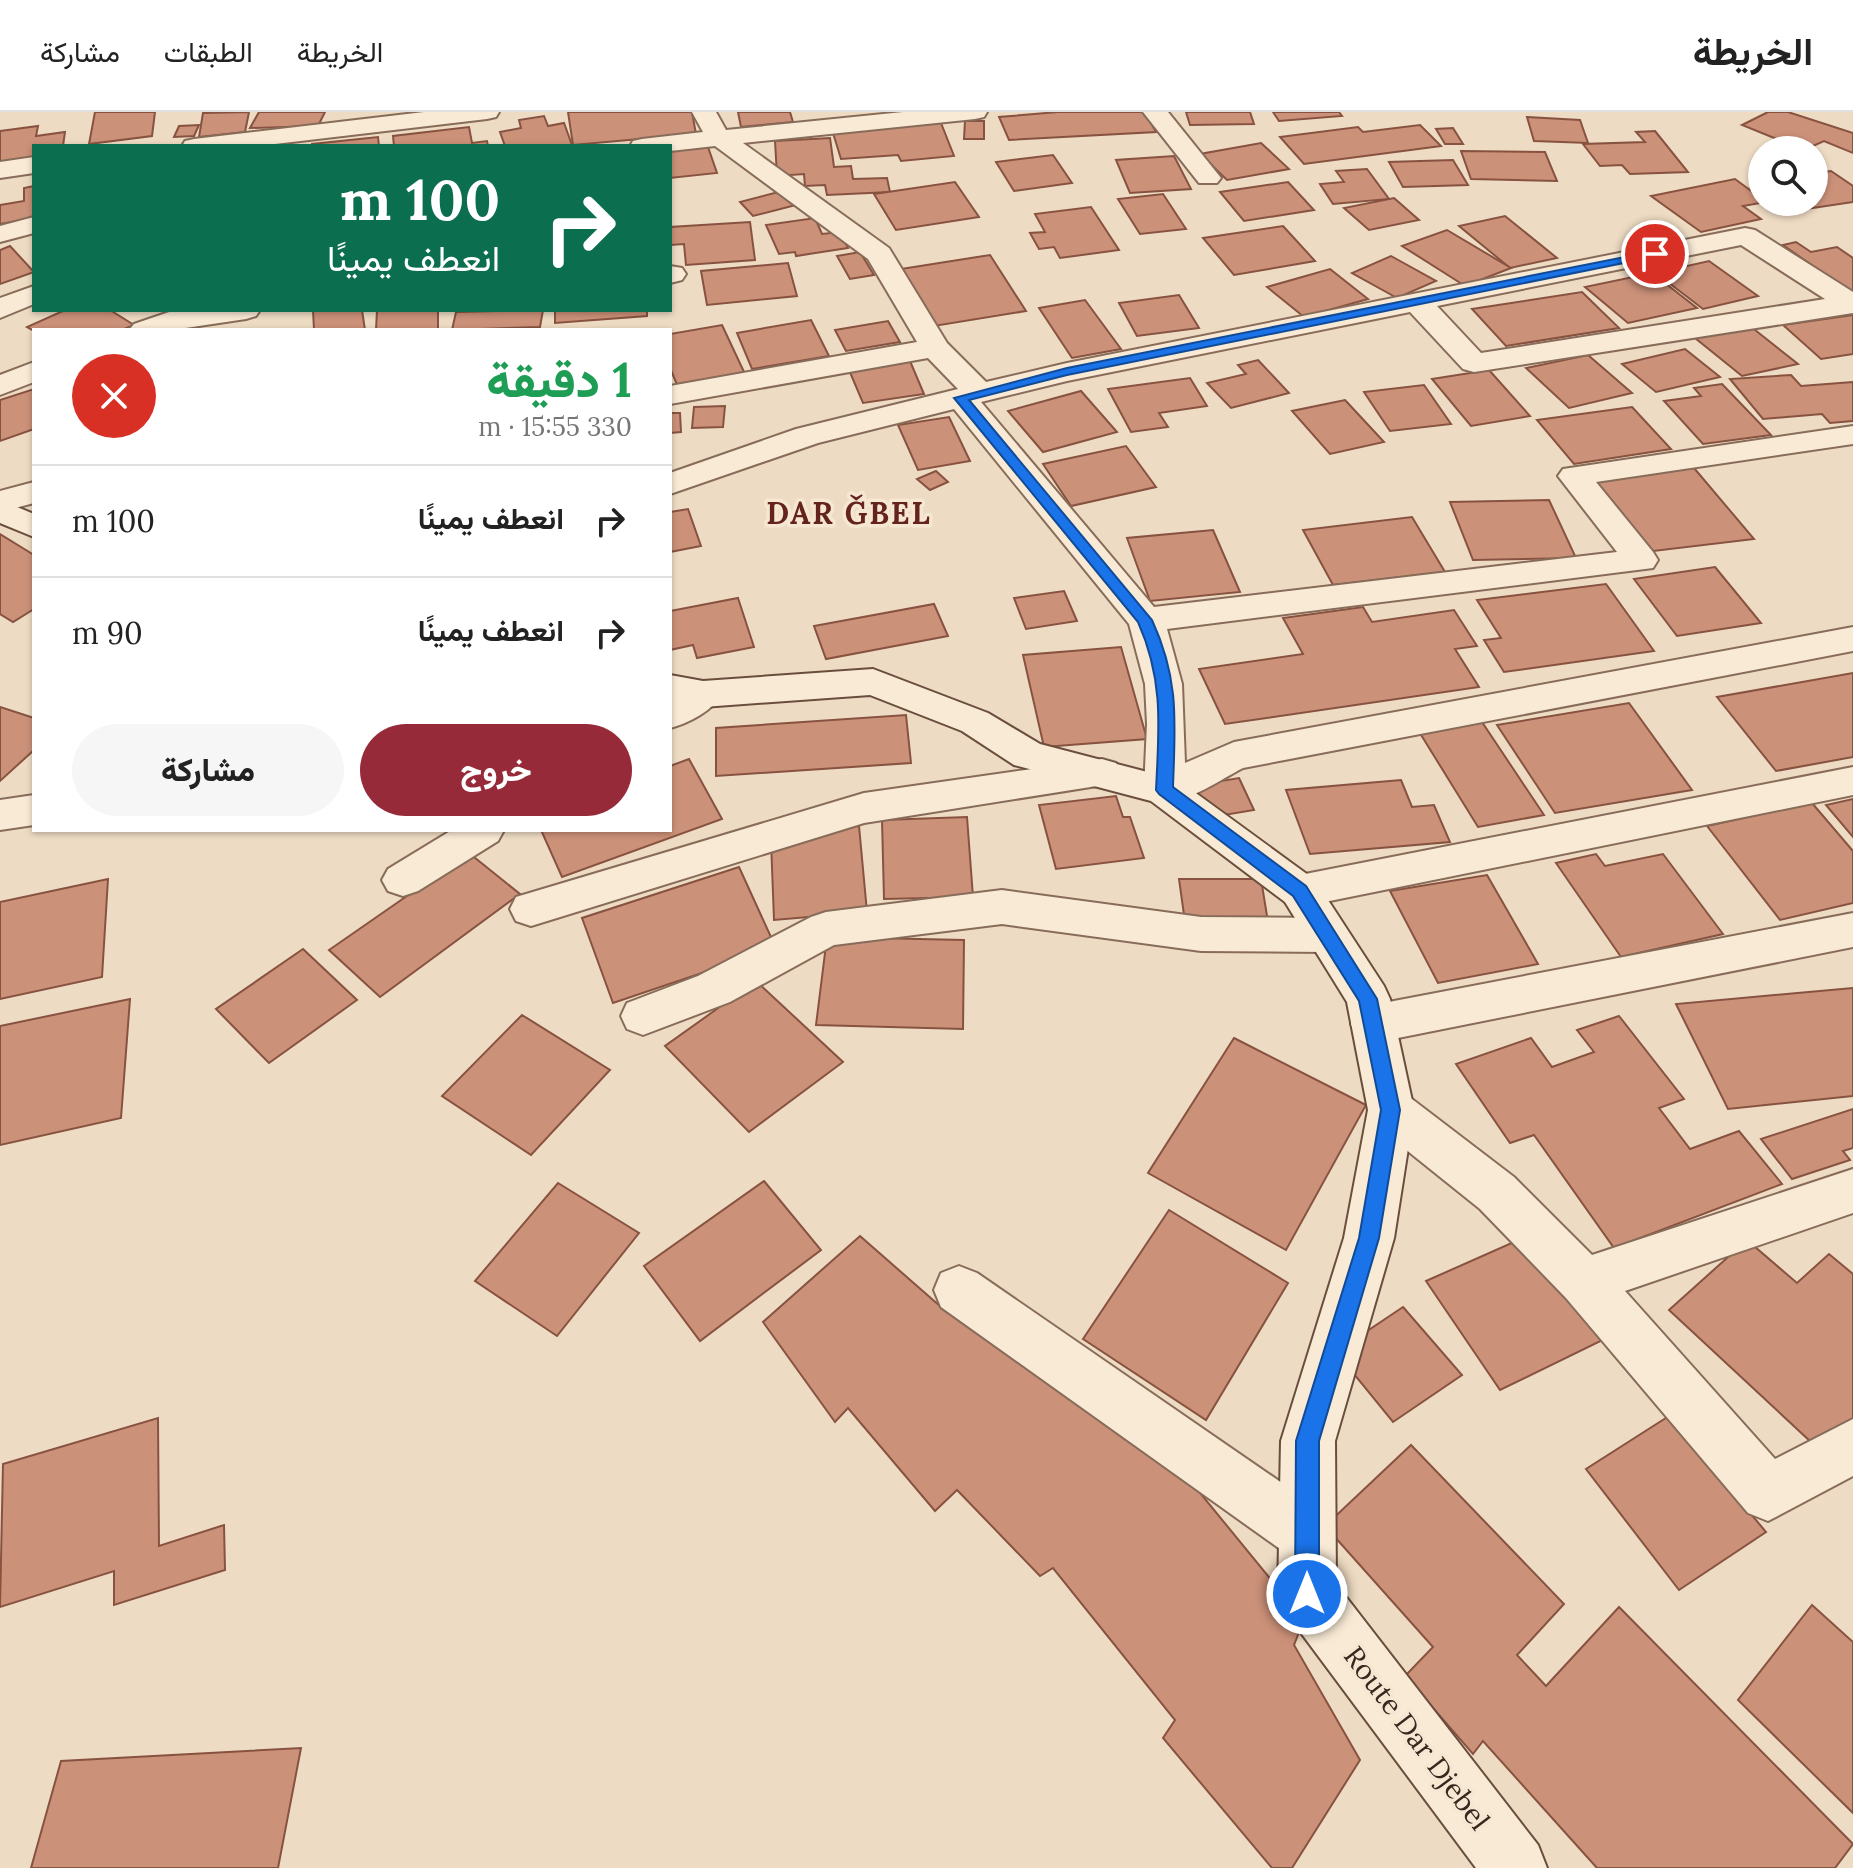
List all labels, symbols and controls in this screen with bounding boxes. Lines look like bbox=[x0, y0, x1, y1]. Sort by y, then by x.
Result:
text: الخريطة bbox=[1693, 27, 1813, 75]
text: مشاركة bbox=[40, 34, 120, 70]
text: الطبقات bbox=[164, 34, 253, 70]
text: الخريطة bbox=[297, 34, 383, 70]
map controls bbox=[1748, 136, 1828, 216]
button: search bbox=[1748, 136, 1828, 216]
text: 100 m bbox=[340, 164, 500, 235]
icon: right bbox=[528, 176, 632, 280]
pin bbox=[1621, 220, 1689, 288]
icon: arrive bbox=[1633, 232, 1677, 276]
text: انعطف يمينًا bbox=[327, 235, 500, 281]
text: 1 دقيقة bbox=[486, 349, 632, 410]
button: close bbox=[72, 354, 156, 438]
text: 330 m · 15:55 bbox=[478, 410, 632, 443]
district label: DAR ǦBEL bbox=[766, 494, 932, 532]
text: انعطف يمينًا bbox=[418, 499, 564, 537]
icon: right bbox=[588, 499, 632, 543]
text: 100 m bbox=[72, 502, 155, 540]
text: انعطف يمينًا bbox=[418, 611, 564, 649]
icon: right bbox=[588, 611, 632, 655]
text: 90 m bbox=[72, 614, 143, 652]
button: مشاركة bbox=[72, 724, 344, 816]
button: خروج bbox=[360, 724, 632, 816]
position arrow bbox=[1265, 1552, 1349, 1636]
street label: Route Dar Djebel bbox=[1336, 1639, 1498, 1837]

